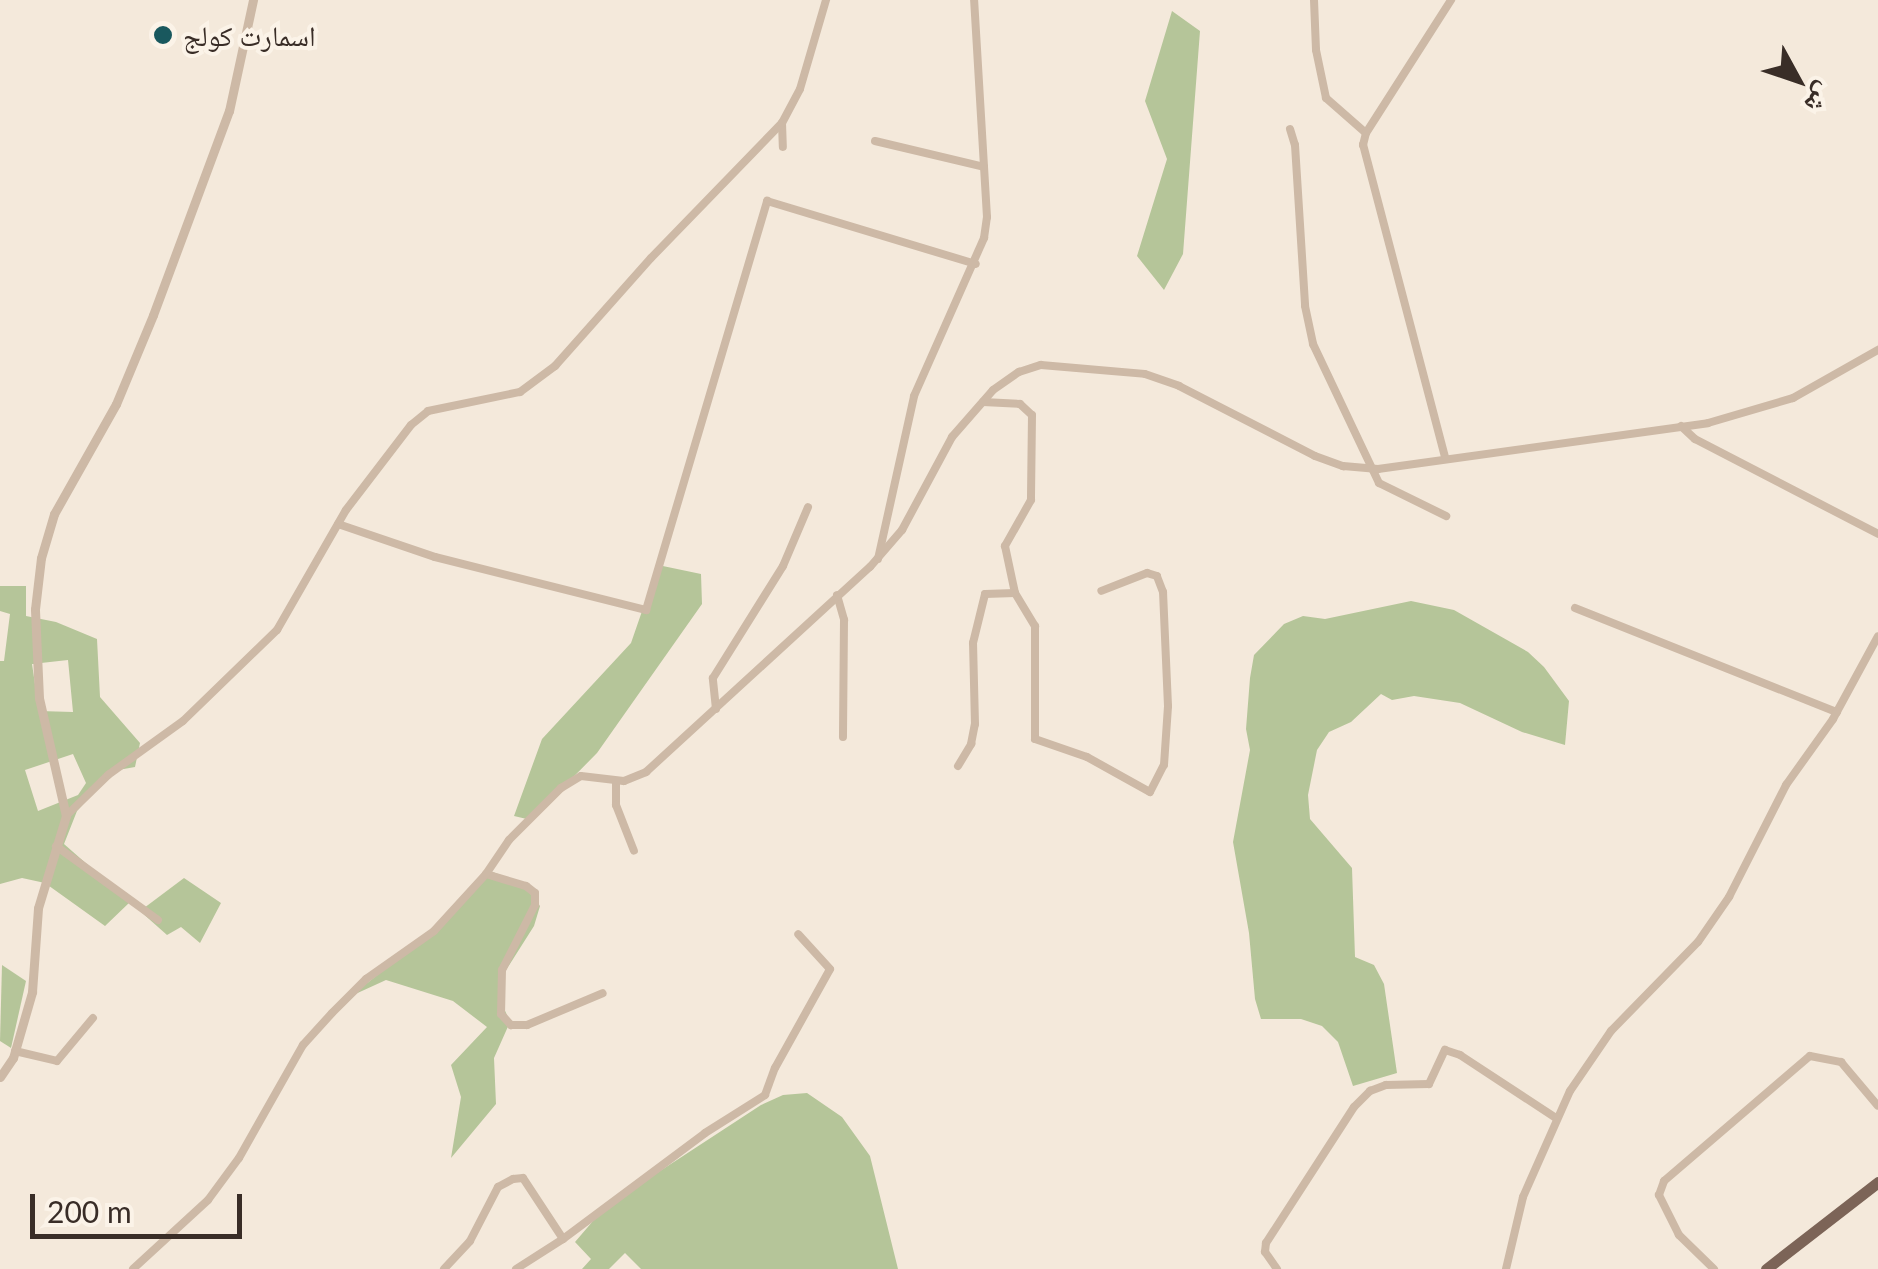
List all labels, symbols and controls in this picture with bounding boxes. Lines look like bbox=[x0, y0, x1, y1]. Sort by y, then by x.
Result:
place label: اسمارت كولج bbox=[183, 18, 316, 52]
marker: اسمارت كولج bbox=[152, 24, 174, 46]
north arrow bbox=[1748, 30, 1848, 130]
text: ش bbox=[1798, 77, 1844, 122]
scale bar bbox=[35, 1174, 248, 1236]
text: 200 m bbox=[47, 1193, 132, 1229]

